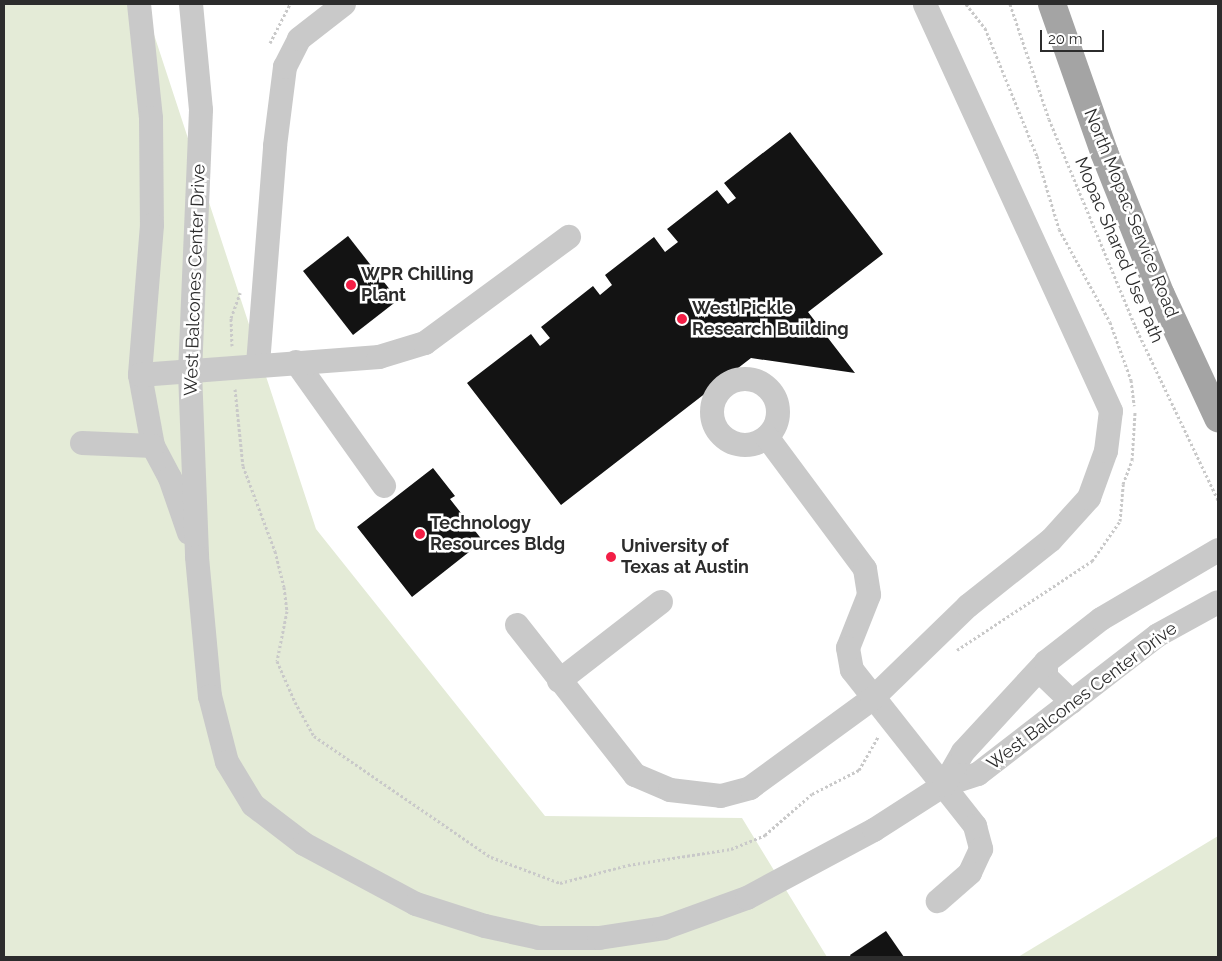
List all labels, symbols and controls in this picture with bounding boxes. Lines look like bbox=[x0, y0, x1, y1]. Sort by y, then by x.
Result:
scale bar bbox=[1042, 20, 1106, 52]
text: 20 m bbox=[1048, 30, 1083, 48]
street label: North Mopac Service Road bbox=[1079, 106, 1183, 320]
street label: Mopac Shared Use Path bbox=[1070, 154, 1168, 346]
street label: West Balcones Center Drive bbox=[180, 163, 210, 397]
place label: WPR Chilling Plant bbox=[361, 264, 474, 306]
marker: WPR Chilling Plant bbox=[345, 279, 357, 291]
place label: West Pickle Research Building bbox=[692, 298, 849, 340]
marker: West Pickle Research Building bbox=[676, 313, 688, 325]
place label: Technology Resources Bldg bbox=[430, 513, 565, 556]
marker: Technology Resources Bldg bbox=[414, 528, 426, 540]
place label: University of Texas at Austin bbox=[621, 536, 750, 578]
marker: University of Texas at Austin bbox=[605, 551, 617, 563]
street label: West Balcones Center Drive bbox=[983, 617, 1181, 775]

